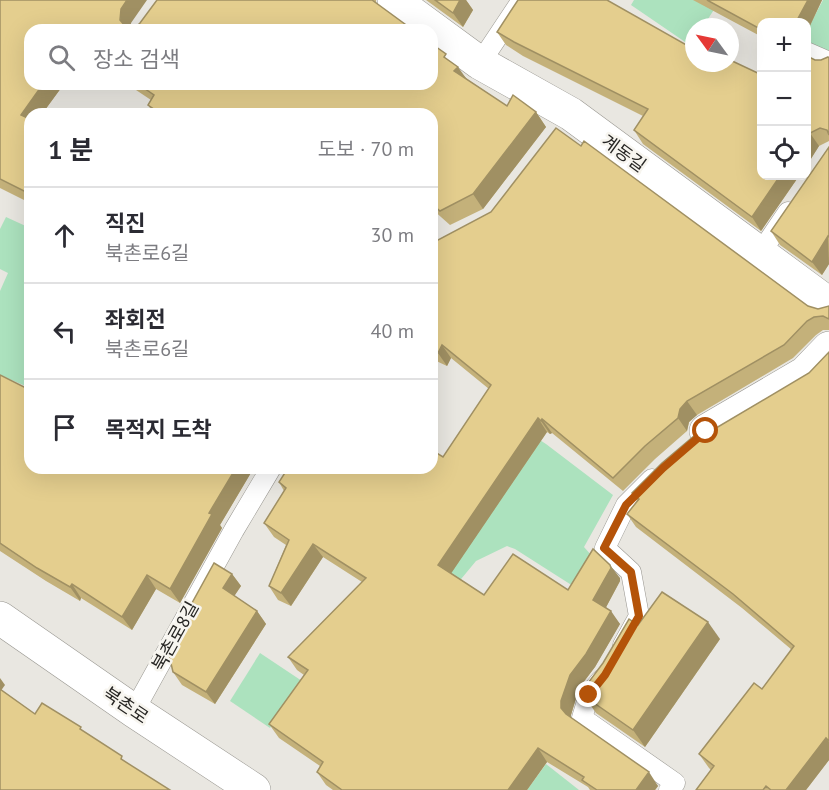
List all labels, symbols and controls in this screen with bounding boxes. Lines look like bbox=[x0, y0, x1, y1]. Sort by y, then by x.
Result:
north arrow bbox=[685, 18, 739, 72]
map controls bbox=[757, 18, 811, 180]
button: + bbox=[757, 18, 811, 72]
search box bbox=[24, 24, 438, 90]
icon: search bbox=[45, 41, 78, 74]
text: 장소 검색 bbox=[93, 45, 180, 73]
button: − bbox=[757, 72, 811, 126]
button: locate bbox=[757, 126, 811, 180]
street label: 계동길 bbox=[597, 129, 651, 177]
text: 1 분 bbox=[48, 133, 93, 166]
text: 도보 · 70 m bbox=[318, 136, 414, 162]
text: 직진 bbox=[105, 209, 145, 237]
icon: ahead bbox=[48, 219, 81, 252]
text: 30 m bbox=[371, 222, 414, 248]
text: 북촌로6길 bbox=[105, 240, 190, 266]
text: 좌회전 bbox=[105, 305, 166, 333]
icon: left bbox=[48, 315, 81, 348]
text: 40 m bbox=[371, 318, 414, 344]
text: 북촌로6길 bbox=[105, 336, 190, 362]
icon: arrive bbox=[48, 411, 81, 444]
text: 목적지 도착 bbox=[105, 415, 212, 443]
route start bbox=[692, 417, 718, 443]
street label: 북촌로8길 bbox=[147, 597, 203, 675]
route end bbox=[575, 681, 601, 707]
street label: 북촌로 bbox=[99, 682, 153, 728]

